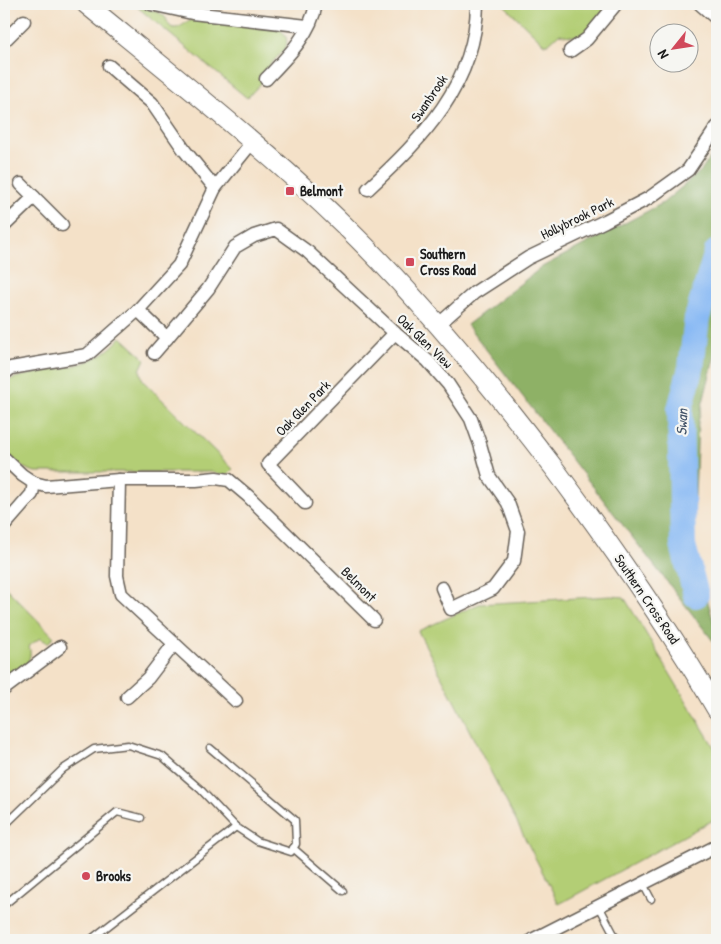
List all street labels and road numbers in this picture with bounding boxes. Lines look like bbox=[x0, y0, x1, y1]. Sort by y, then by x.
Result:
street label: Swanbrook bbox=[406, 70, 451, 125]
street label: Hollybrook Park bbox=[537, 192, 617, 244]
street label: Oak Glen View bbox=[393, 309, 458, 372]
street label: Oak Glen Park bbox=[271, 375, 334, 440]
street label: Southern Cross Road bbox=[610, 550, 685, 648]
street label: Belmont bbox=[338, 562, 381, 606]

